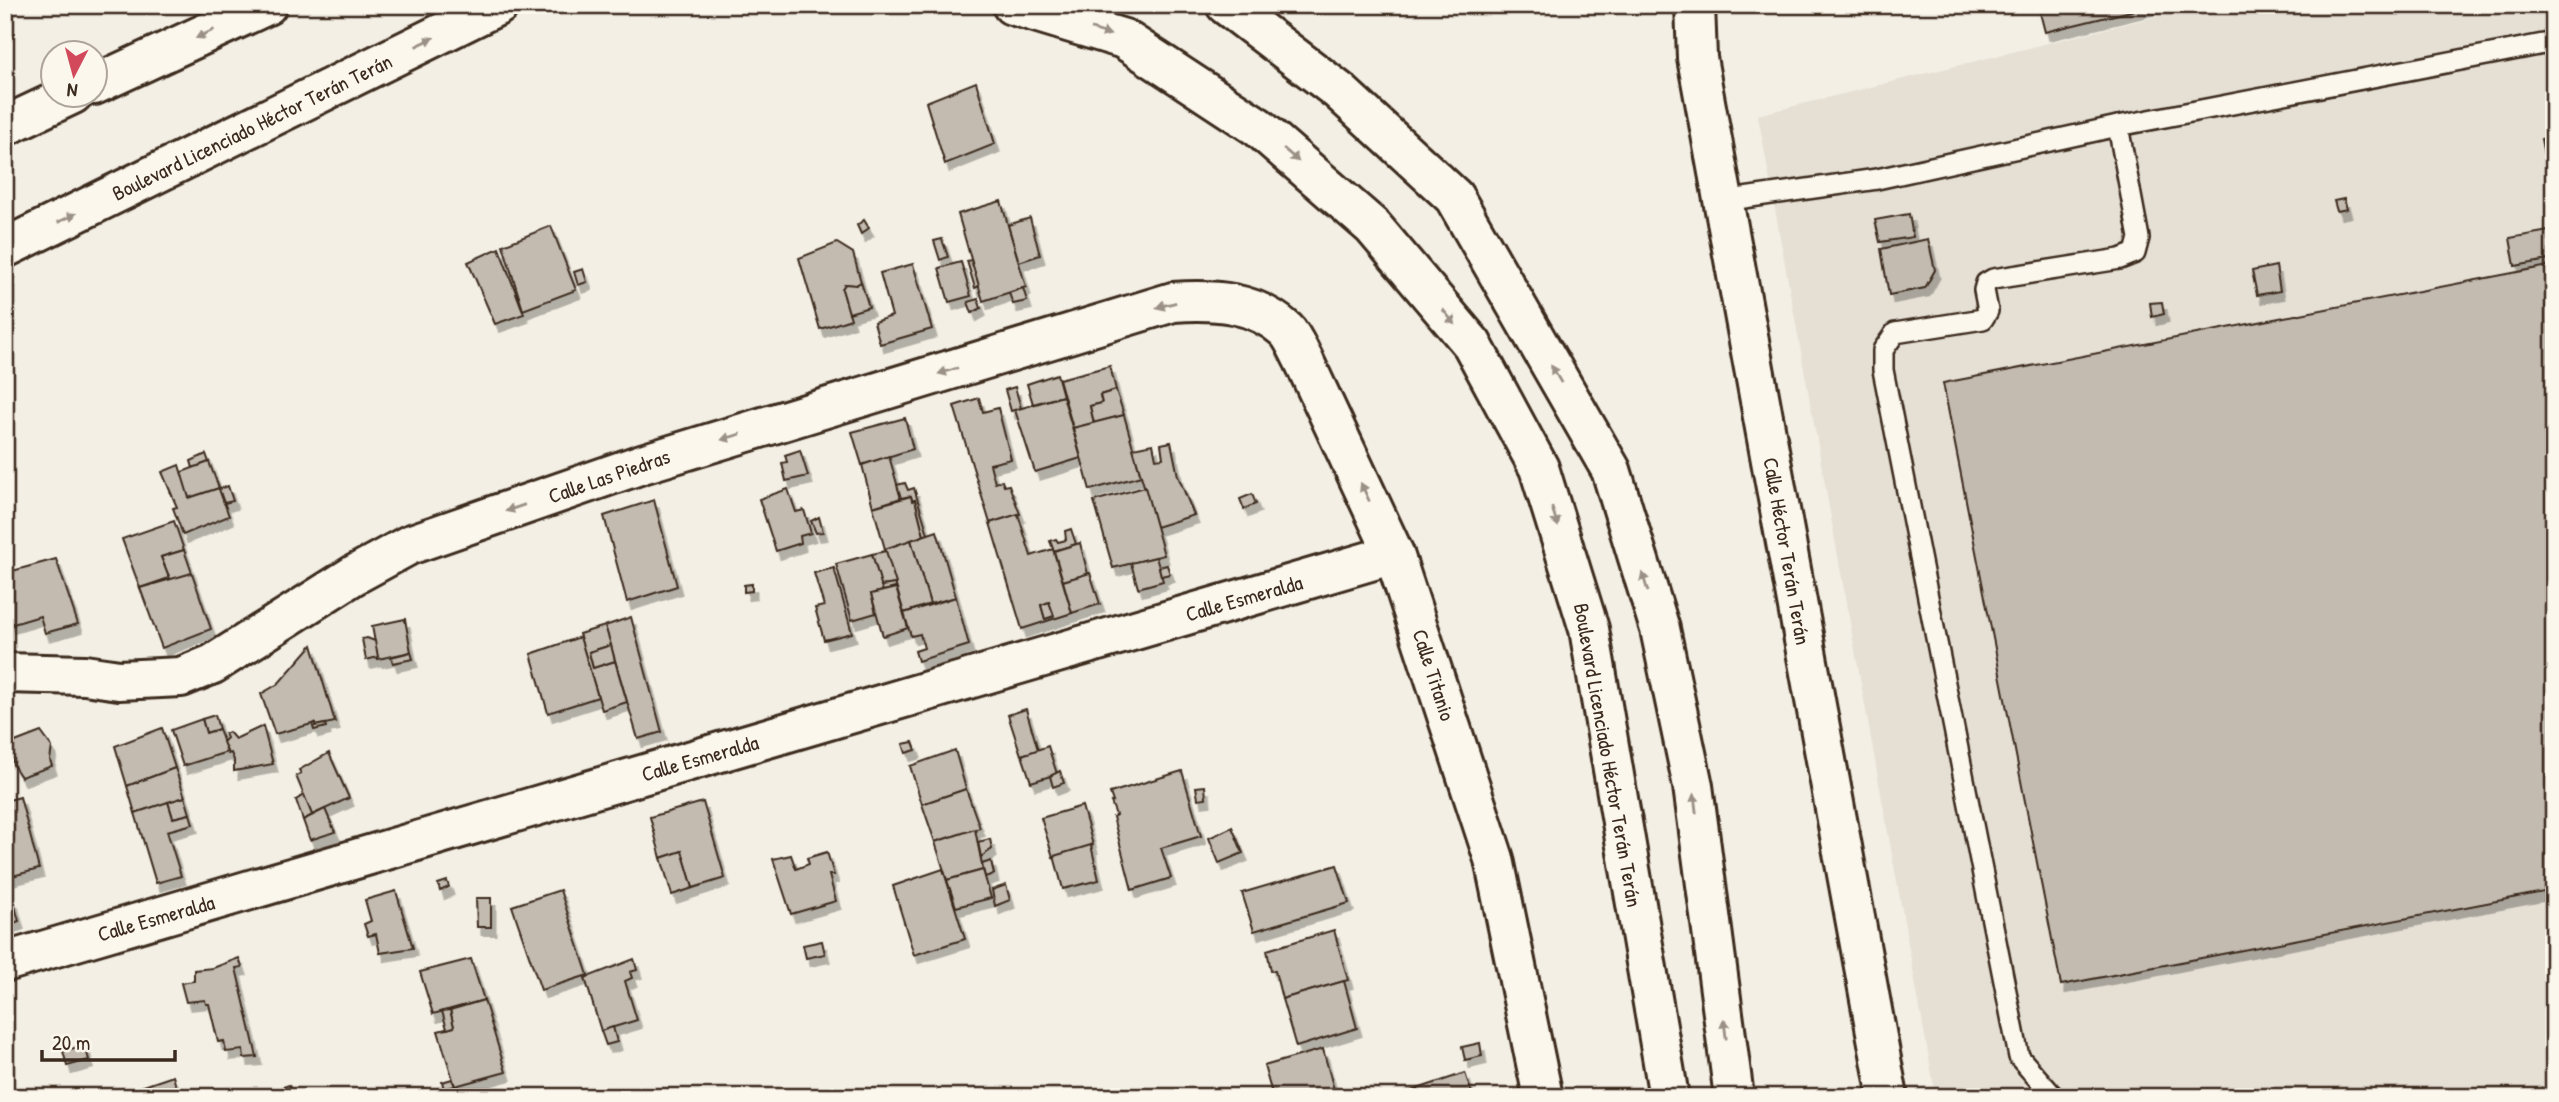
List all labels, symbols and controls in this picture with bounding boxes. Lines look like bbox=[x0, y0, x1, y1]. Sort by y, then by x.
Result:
one-way arrow bbox=[1090, 28, 1111, 38]
one-way arrow bbox=[195, 29, 216, 40]
one-way arrow bbox=[415, 36, 435, 48]
north arrow bbox=[38, 38, 108, 108]
street label: Boulevard Licenciado Héctor Terán Terán bbox=[107, 46, 397, 208]
text: N bbox=[66, 77, 79, 104]
one-way arrow bbox=[1282, 147, 1299, 162]
one-way arrow bbox=[57, 212, 77, 224]
one-way arrow bbox=[1155, 300, 1177, 311]
one-way arrow bbox=[1441, 308, 1456, 325]
one-way arrow bbox=[1550, 365, 1562, 384]
one-way arrow bbox=[937, 366, 958, 376]
one-way arrow bbox=[720, 432, 741, 442]
street label: Calle Las Piedras bbox=[544, 442, 674, 510]
street label: Calle Héctor Terán Terán bbox=[1756, 455, 1818, 647]
one-way arrow bbox=[1359, 482, 1371, 502]
one-way arrow bbox=[504, 503, 525, 514]
one-way arrow bbox=[1550, 506, 1560, 527]
street label: Calle Esmeralda bbox=[1182, 567, 1306, 629]
one-way arrow bbox=[1640, 571, 1650, 592]
street label: Boulevard Licenciado Héctor Terán Terán bbox=[1567, 601, 1649, 909]
street label: Calle Titanio bbox=[1406, 626, 1462, 724]
street label: Calle Esmeralda bbox=[638, 727, 762, 789]
one-way arrow bbox=[1690, 792, 1701, 814]
street label: Calle Esmeralda bbox=[94, 887, 218, 949]
scale bar bbox=[42, 1018, 175, 1062]
one-way arrow bbox=[1719, 1018, 1730, 1040]
text: 20 m bbox=[52, 1028, 90, 1057]

